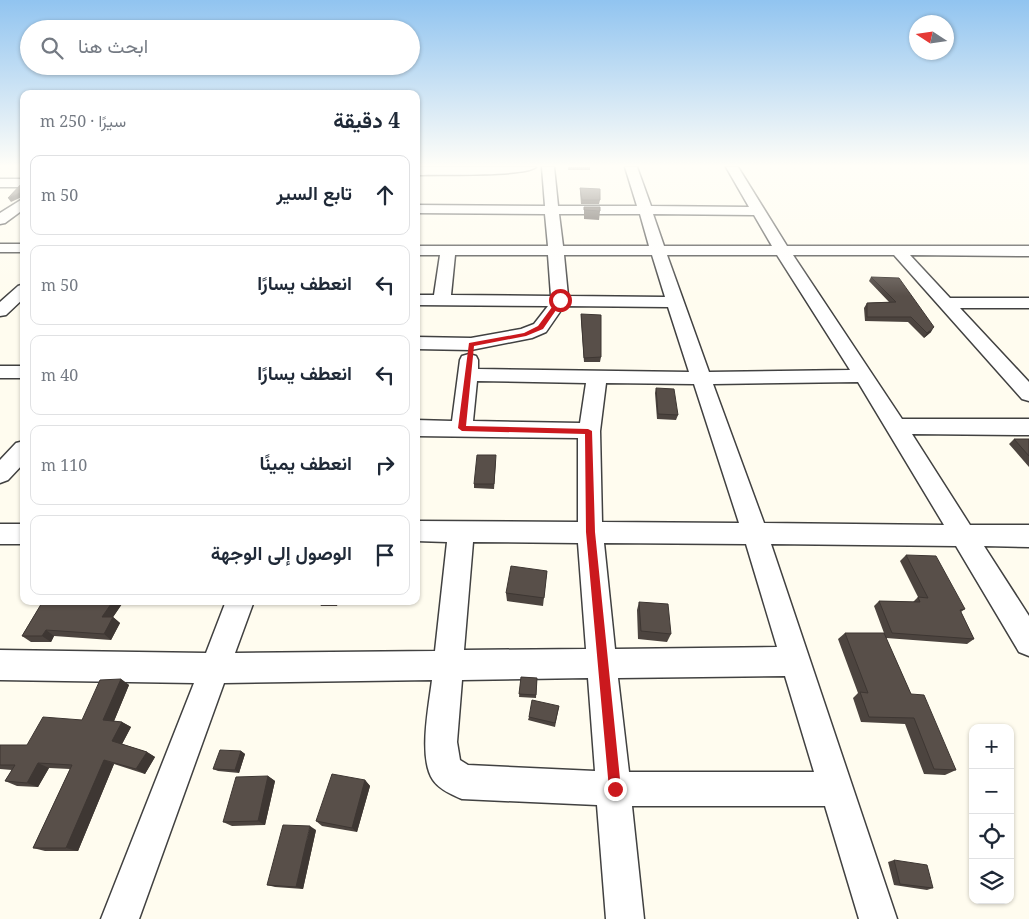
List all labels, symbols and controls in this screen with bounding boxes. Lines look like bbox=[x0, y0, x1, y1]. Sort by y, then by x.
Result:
north arrow bbox=[909, 15, 954, 60]
search box bbox=[20, 20, 420, 75]
text: ابحث هنا bbox=[78, 33, 148, 59]
icon: search bbox=[38, 34, 66, 62]
text: 4 دقيقة bbox=[333, 106, 400, 134]
text: سيرًا · 250 m bbox=[40, 110, 126, 132]
text: تابع السير bbox=[276, 180, 352, 206]
icon: ahead bbox=[371, 181, 399, 209]
text: 50 m bbox=[41, 184, 78, 206]
text: انعطف يسارًا bbox=[257, 270, 352, 296]
icon: left bbox=[371, 271, 399, 299]
text: 50 m bbox=[41, 274, 78, 296]
route start bbox=[549, 289, 572, 312]
text: انعطف يسارًا bbox=[257, 360, 352, 386]
icon: left bbox=[371, 361, 399, 389]
text: 40 m bbox=[41, 364, 78, 386]
text: انعطف يمينًا bbox=[259, 450, 352, 476]
icon: right bbox=[371, 451, 399, 479]
text: 110 m bbox=[41, 454, 87, 476]
text: الوصول إلى الوجهة bbox=[211, 540, 352, 566]
icon: arrive bbox=[371, 541, 399, 569]
map controls bbox=[969, 724, 1014, 904]
button: + bbox=[969, 724, 1014, 769]
button: − bbox=[969, 769, 1014, 814]
route end bbox=[604, 778, 627, 801]
button: locate bbox=[969, 814, 1014, 859]
button: layers bbox=[969, 859, 1014, 904]

